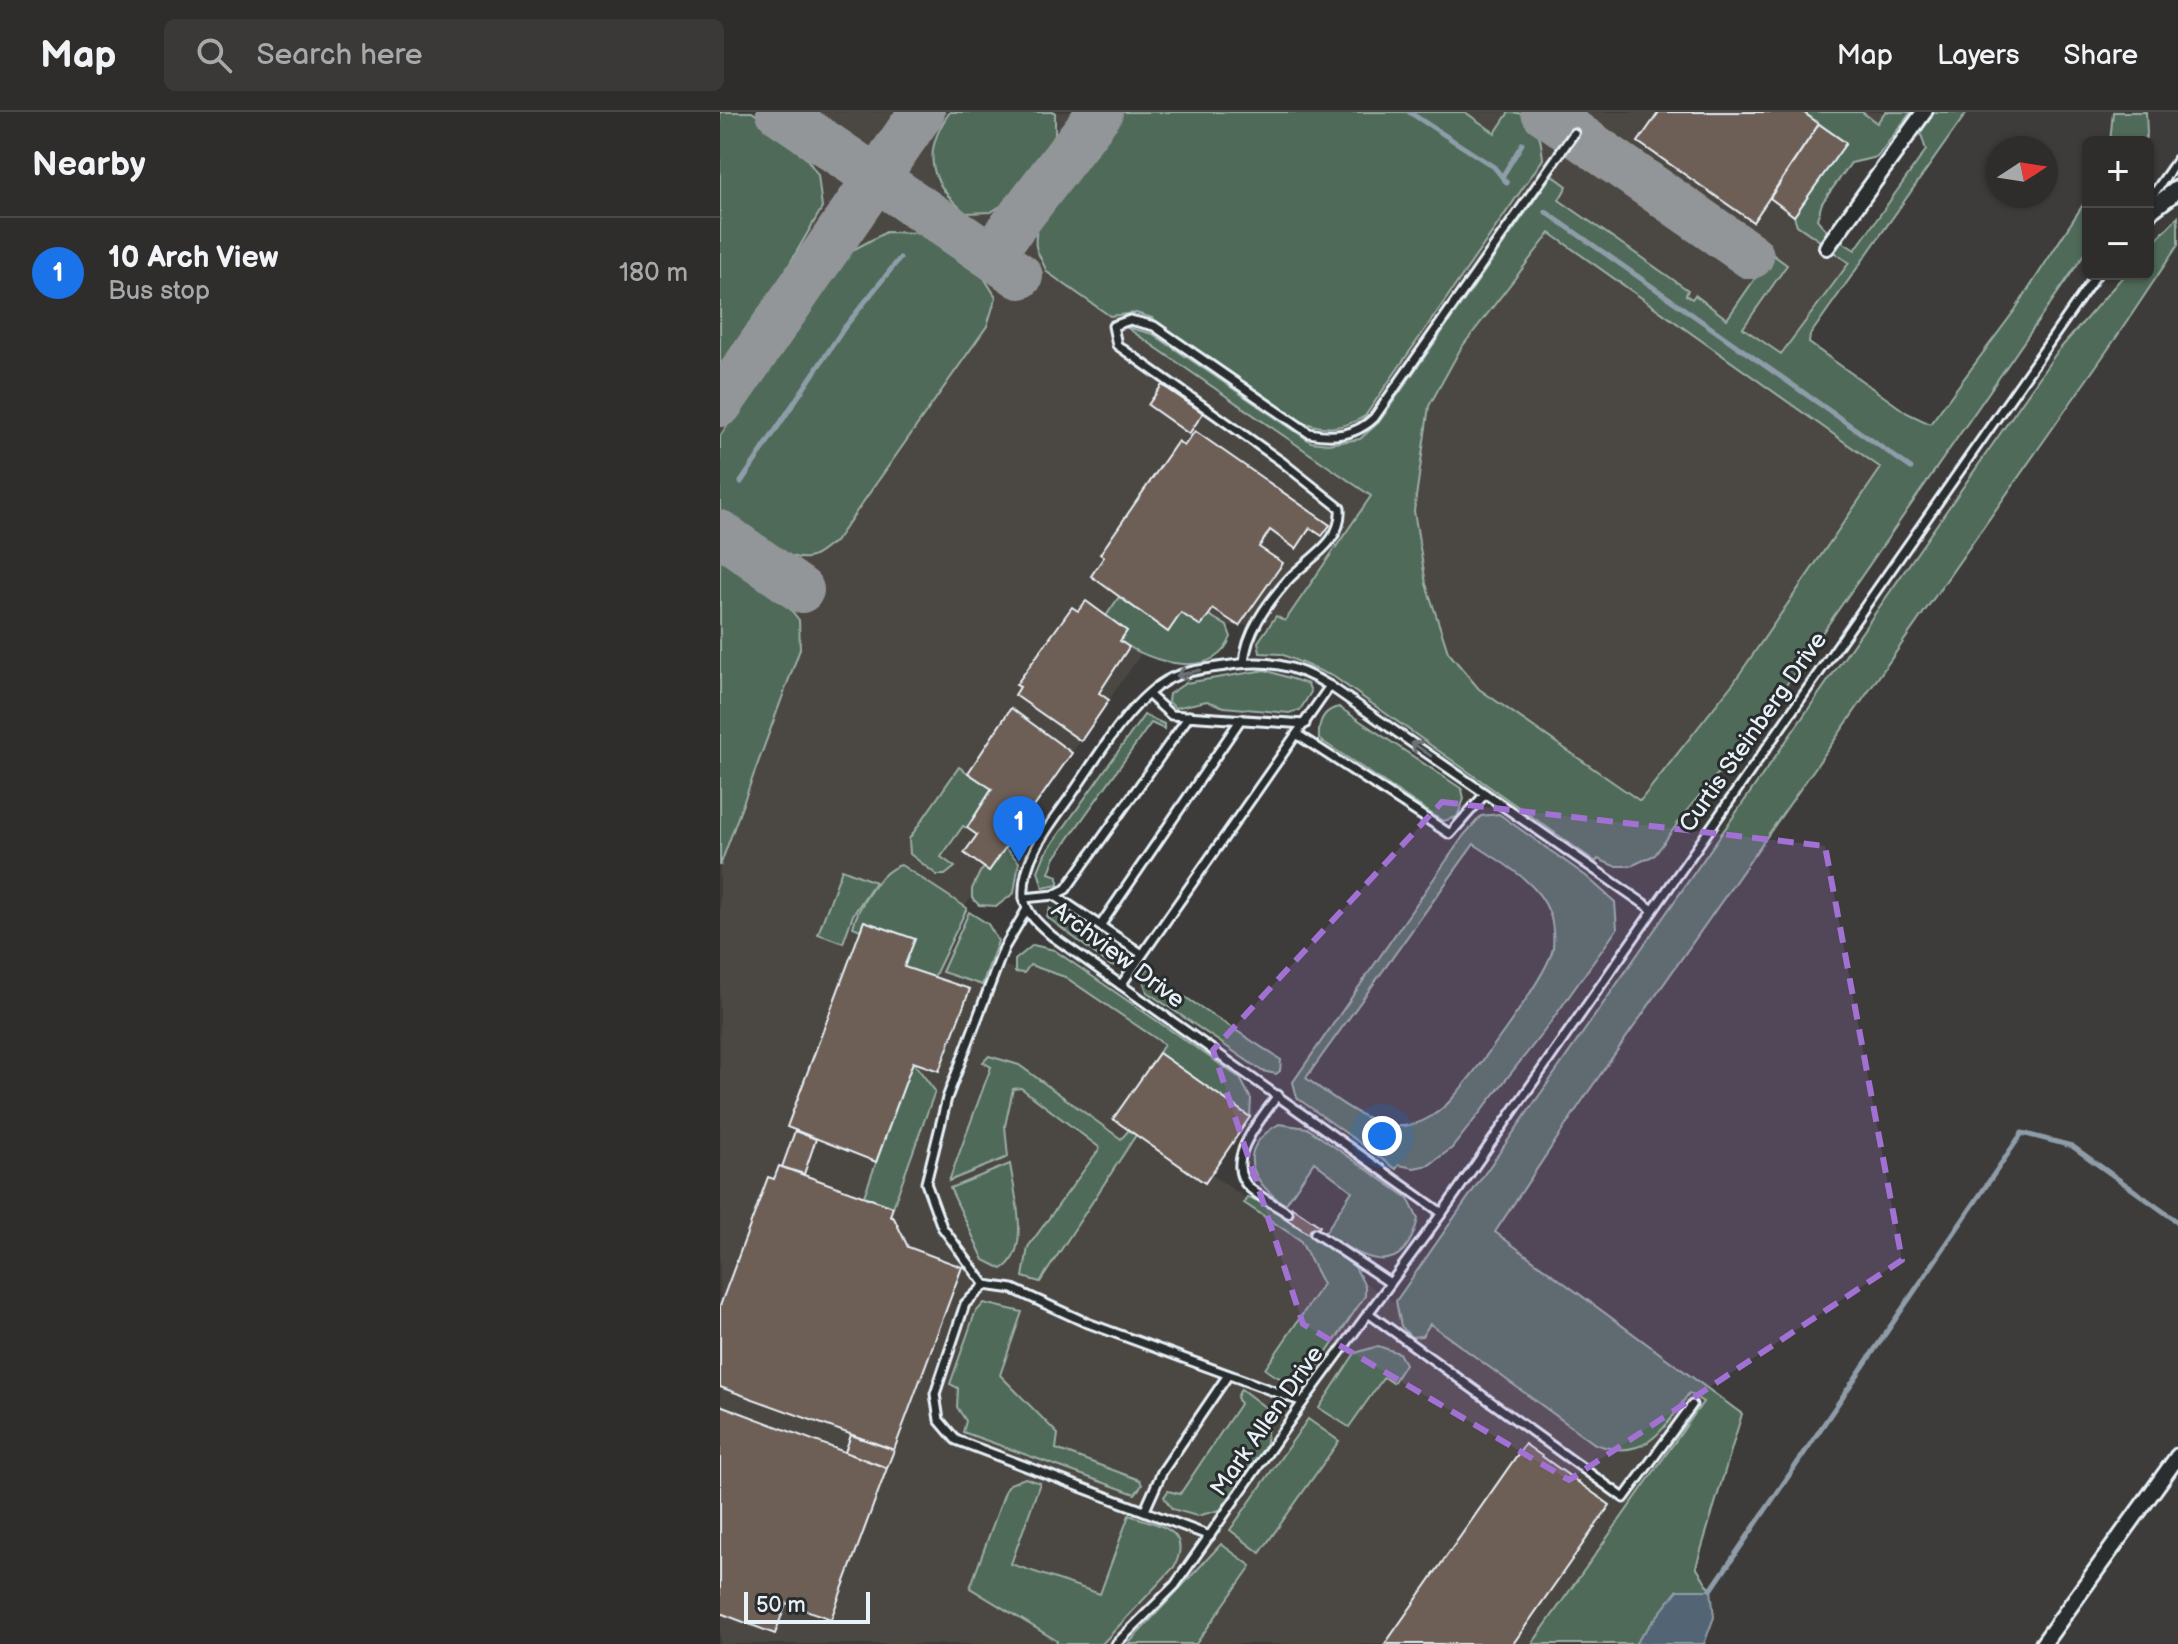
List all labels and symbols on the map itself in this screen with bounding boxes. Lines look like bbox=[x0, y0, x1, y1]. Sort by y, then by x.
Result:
north arrow bbox=[1986, 136, 2058, 208]
street label: Curtis Steinberg Drive bbox=[1673, 626, 1833, 838]
one-way arrow bbox=[1175, 667, 1201, 682]
one-way arrow bbox=[1411, 741, 1433, 757]
pin: 1 bbox=[993, 796, 1045, 862]
street label: Archview Drive bbox=[1046, 895, 1190, 1015]
your location bbox=[1362, 1116, 1402, 1156]
street label: Mark Allen Drive bbox=[1204, 1340, 1330, 1502]
scale bar bbox=[744, 1588, 870, 1624]

